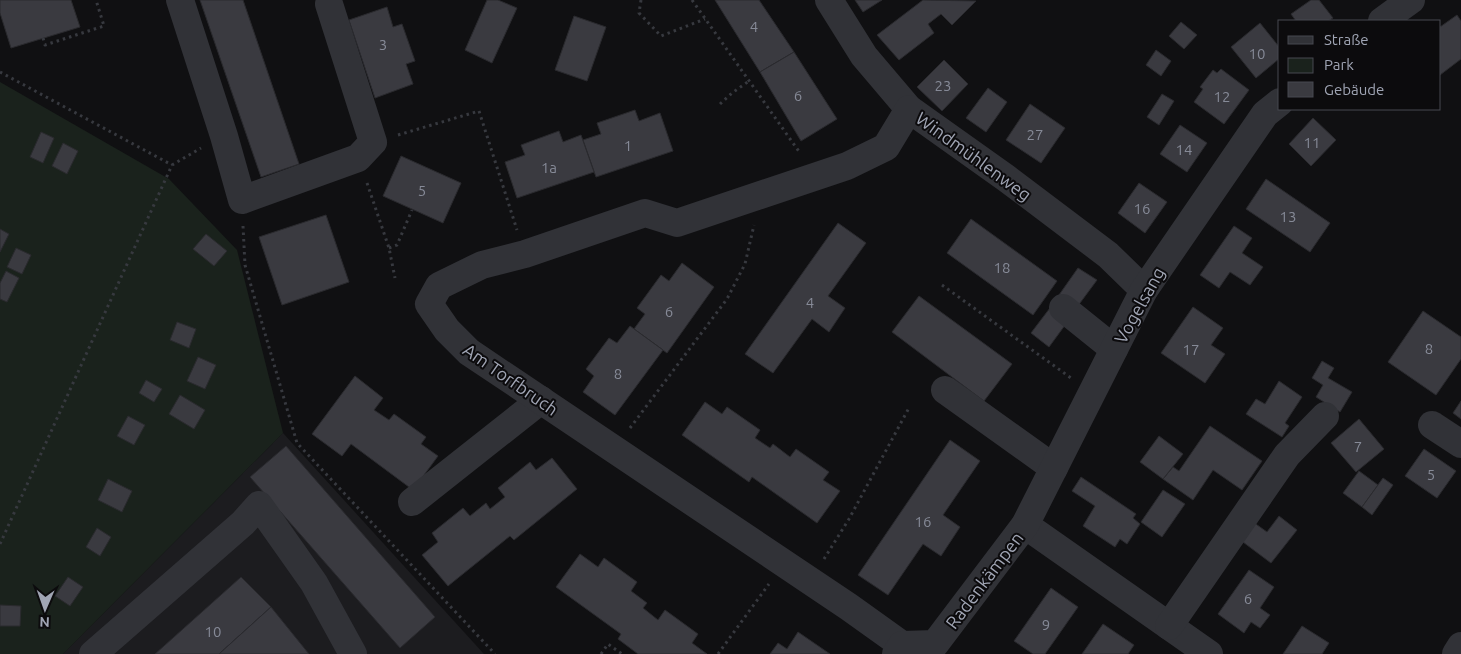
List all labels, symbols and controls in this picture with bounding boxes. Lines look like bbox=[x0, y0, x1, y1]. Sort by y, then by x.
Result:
house number: 4 bbox=[750, 18, 758, 35]
legend bbox=[1278, 20, 1441, 110]
text: Straße bbox=[1324, 31, 1368, 48]
house number: 3 bbox=[379, 36, 387, 53]
house number: 10 bbox=[1249, 45, 1265, 62]
text: Park bbox=[1324, 56, 1354, 73]
house number: 23 bbox=[935, 77, 951, 94]
text: Gebäude bbox=[1324, 81, 1384, 98]
house number: 6 bbox=[794, 87, 802, 104]
house number: 12 bbox=[1214, 88, 1230, 105]
street label: Windmühlenweg bbox=[913, 108, 1035, 204]
house number: 27 bbox=[1027, 126, 1043, 143]
house number: 11 bbox=[1304, 134, 1320, 151]
house number: 1 bbox=[624, 137, 632, 154]
house number: 14 bbox=[1176, 141, 1192, 158]
house number: 1a bbox=[541, 159, 557, 176]
house number: 5 bbox=[418, 182, 426, 199]
house number: 16 bbox=[1134, 200, 1150, 217]
house number: 13 bbox=[1280, 208, 1296, 225]
house number: 18 bbox=[994, 259, 1010, 276]
street label: Vogelsang bbox=[1110, 263, 1168, 347]
house number: 4 bbox=[806, 294, 814, 311]
house number: 6 bbox=[665, 303, 673, 320]
street label: Am Torfbruch bbox=[460, 339, 562, 419]
house number: 8 bbox=[1425, 340, 1433, 357]
house number: 17 bbox=[1183, 341, 1199, 358]
house number: 8 bbox=[614, 365, 622, 382]
house number: 7 bbox=[1354, 438, 1362, 455]
house number: 5 bbox=[1427, 466, 1435, 483]
house number: 16 bbox=[915, 513, 931, 530]
street label: Radenkämpen bbox=[941, 528, 1027, 632]
north arrow bbox=[20, 584, 70, 634]
house number: 6 bbox=[1244, 590, 1252, 607]
text: N bbox=[39, 614, 50, 630]
house number: 9 bbox=[1042, 616, 1050, 633]
house number: 10 bbox=[205, 623, 221, 640]

